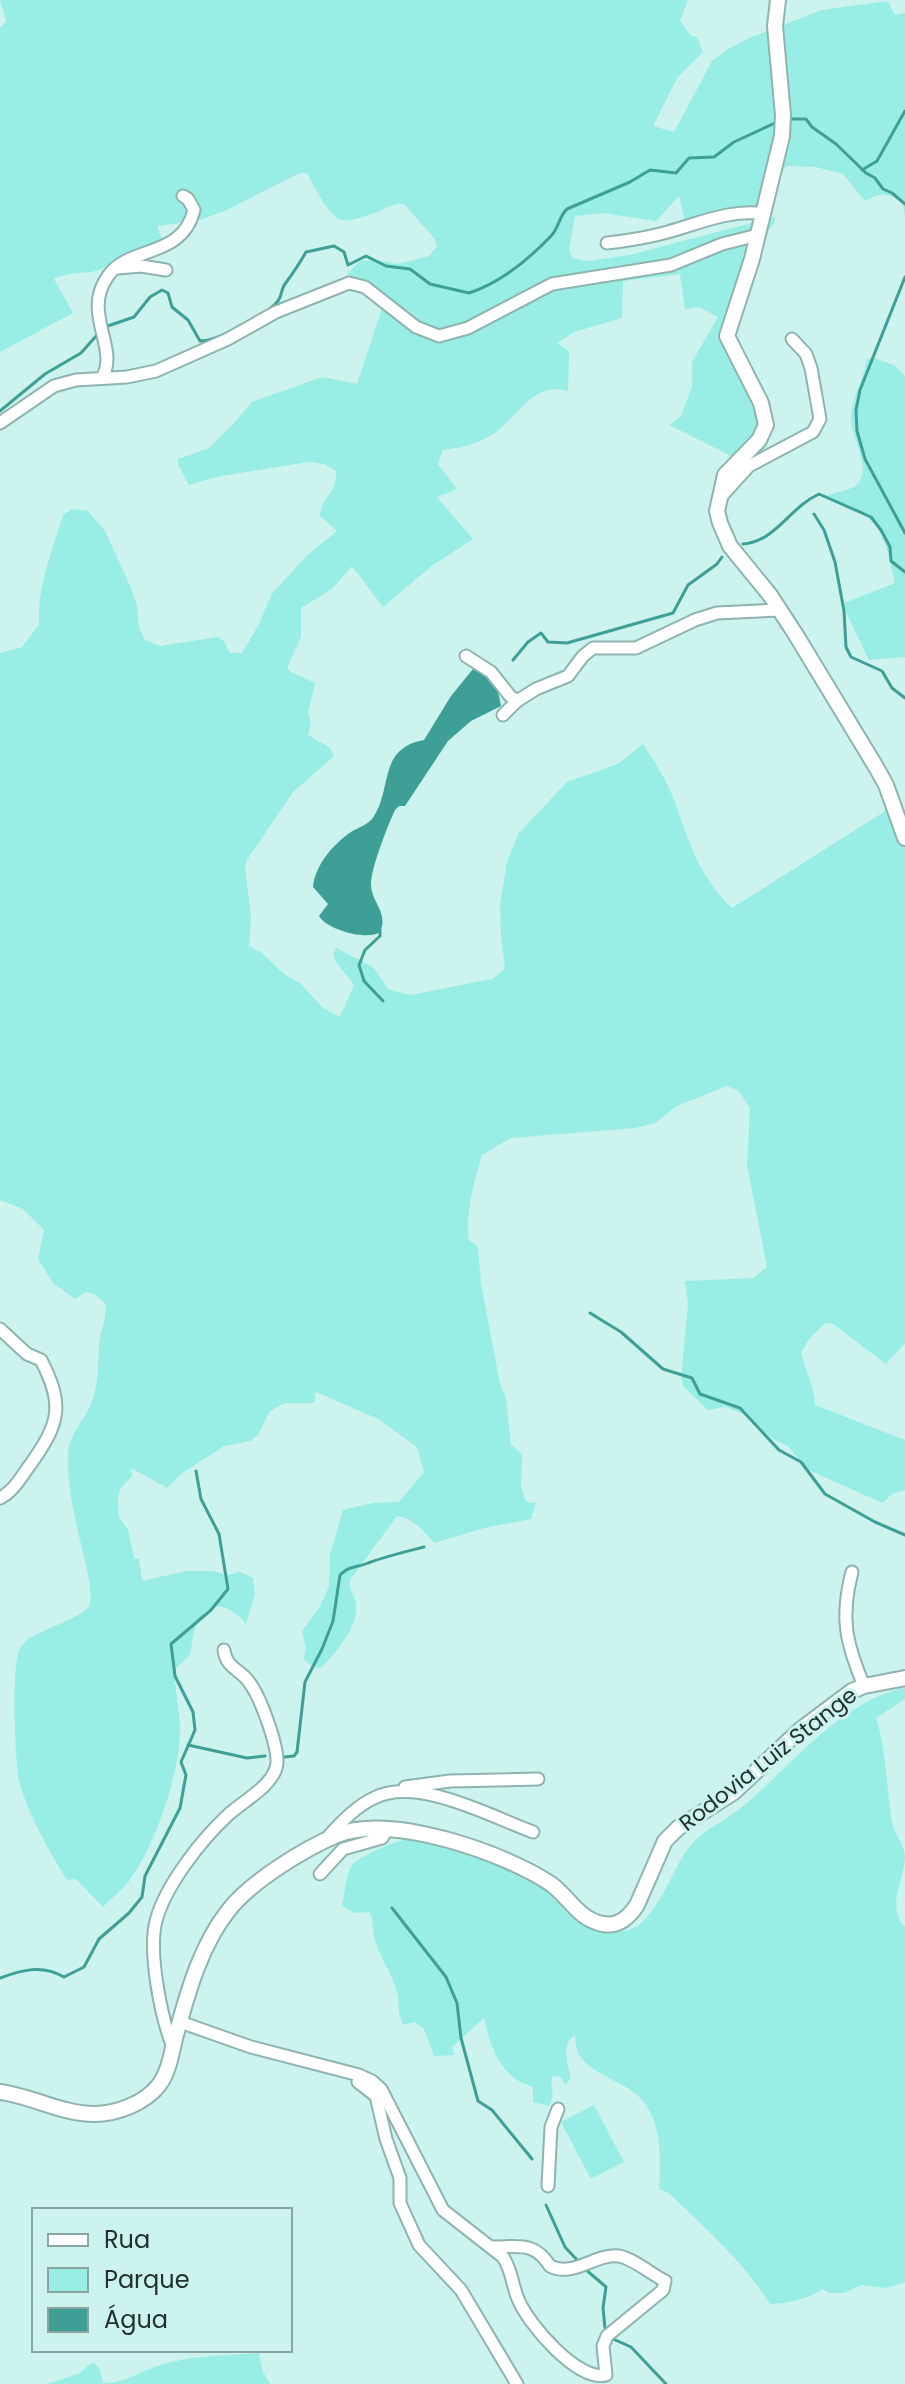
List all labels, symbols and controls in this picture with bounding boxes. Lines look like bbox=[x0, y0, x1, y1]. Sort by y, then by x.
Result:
street label: Rodovia Luiz Stange bbox=[672, 1680, 864, 1838]
legend bbox=[32, 2208, 292, 2352]
text: Rua bbox=[104, 2223, 150, 2256]
text: Parque bbox=[104, 2263, 190, 2296]
text: Água bbox=[104, 2303, 168, 2336]

